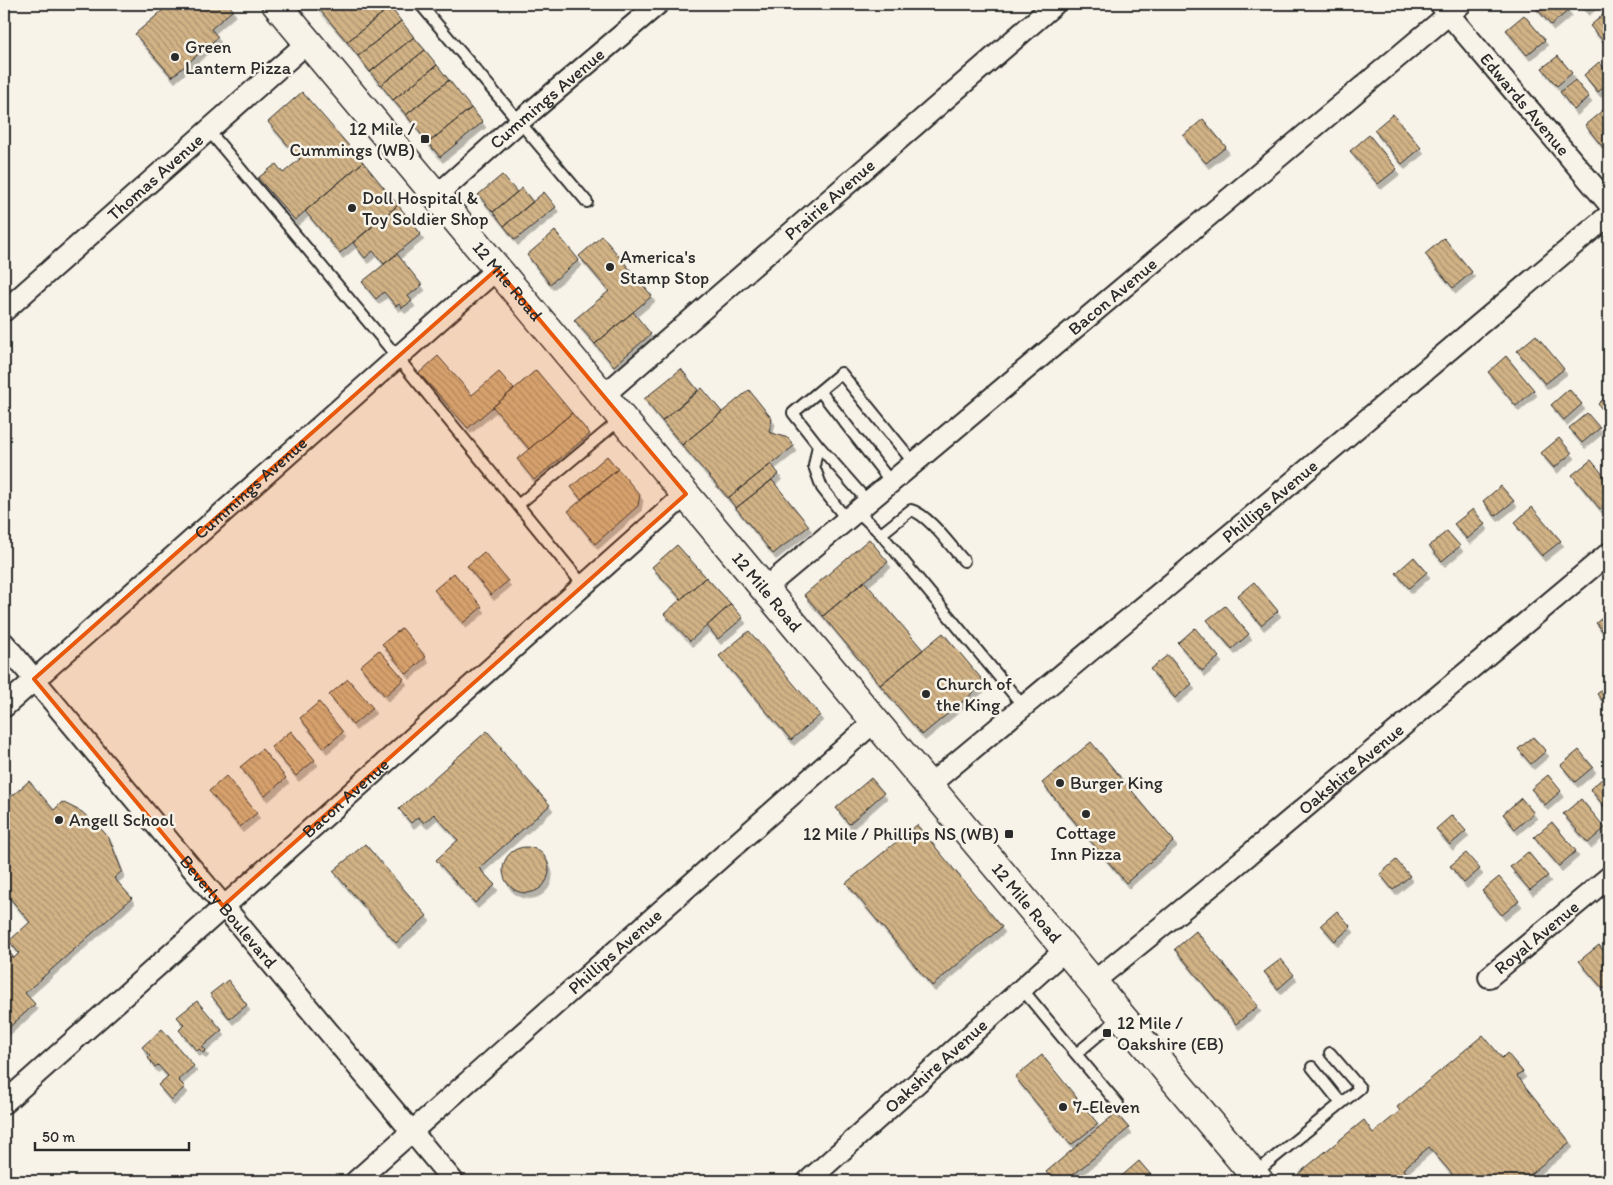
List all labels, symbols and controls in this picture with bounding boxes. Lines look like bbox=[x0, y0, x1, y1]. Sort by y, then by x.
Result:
place label: Green Lantern Pizza bbox=[185, 36, 292, 79]
street label: Cummings Avenue bbox=[485, 43, 609, 154]
street label: Edwards Avenue bbox=[1475, 48, 1575, 160]
marker: Green Lantern Pizza bbox=[169, 51, 181, 63]
place label: 12 Mile / Cummings (WB) bbox=[289, 118, 415, 161]
street label: Thomas Avenue bbox=[103, 129, 208, 225]
marker: 12 Mile / Cummings (WB) bbox=[419, 133, 431, 145]
street label: Prairie Avenue bbox=[780, 154, 879, 245]
place label: Doll Hospital & Toy Soldier Shop bbox=[362, 187, 489, 230]
marker: Doll Hospital & Toy Soldier Shop bbox=[346, 202, 358, 214]
street label: 12 Mile Road bbox=[468, 237, 547, 326]
place label: America's Stamp Stop bbox=[620, 246, 709, 289]
street label: Bacon Avenue bbox=[1063, 253, 1162, 340]
marker: America's Stamp Stop bbox=[604, 261, 616, 273]
street label: Cummings Avenue bbox=[189, 432, 312, 544]
street label: Phillips Avenue bbox=[1217, 455, 1322, 548]
street label: 12 Mile Road bbox=[727, 547, 807, 637]
place label: Church of the King bbox=[936, 673, 1012, 716]
marker: Church of the King bbox=[920, 688, 932, 700]
street label: Oakshire Avenue bbox=[1294, 719, 1408, 820]
street label: Bacon Avenue bbox=[297, 753, 394, 843]
place label: Burger King bbox=[1070, 772, 1164, 794]
marker: Burger King bbox=[1054, 777, 1066, 789]
marker: Cottage Inn Pizza bbox=[1080, 808, 1092, 820]
place label: Angell School bbox=[69, 809, 174, 831]
marker: Angell School bbox=[53, 814, 65, 826]
place label: Cottage Inn Pizza bbox=[1051, 822, 1122, 865]
place label: 12 Mile / Phillips NS (WB) bbox=[803, 823, 999, 845]
marker: 12 Mile / Phillips NS (WB) bbox=[1003, 828, 1015, 840]
street label: Beverly Boulevard bbox=[175, 851, 282, 973]
street label: 12 Mile Road bbox=[987, 858, 1067, 948]
street label: Royal Avenue bbox=[1490, 896, 1584, 979]
street label: Phillips Avenue bbox=[563, 904, 667, 999]
place label: 12 Mile / Oakshire (EB) bbox=[1117, 1012, 1224, 1055]
street label: Oakshire Avenue bbox=[880, 1014, 992, 1118]
marker: 12 Mile / Oakshire (EB) bbox=[1101, 1027, 1113, 1039]
place label: 7-Eleven bbox=[1073, 1096, 1140, 1118]
marker: 7-Eleven bbox=[1057, 1101, 1069, 1113]
scale bar bbox=[35, 1120, 189, 1152]
text: 50 m bbox=[42, 1128, 75, 1146]

